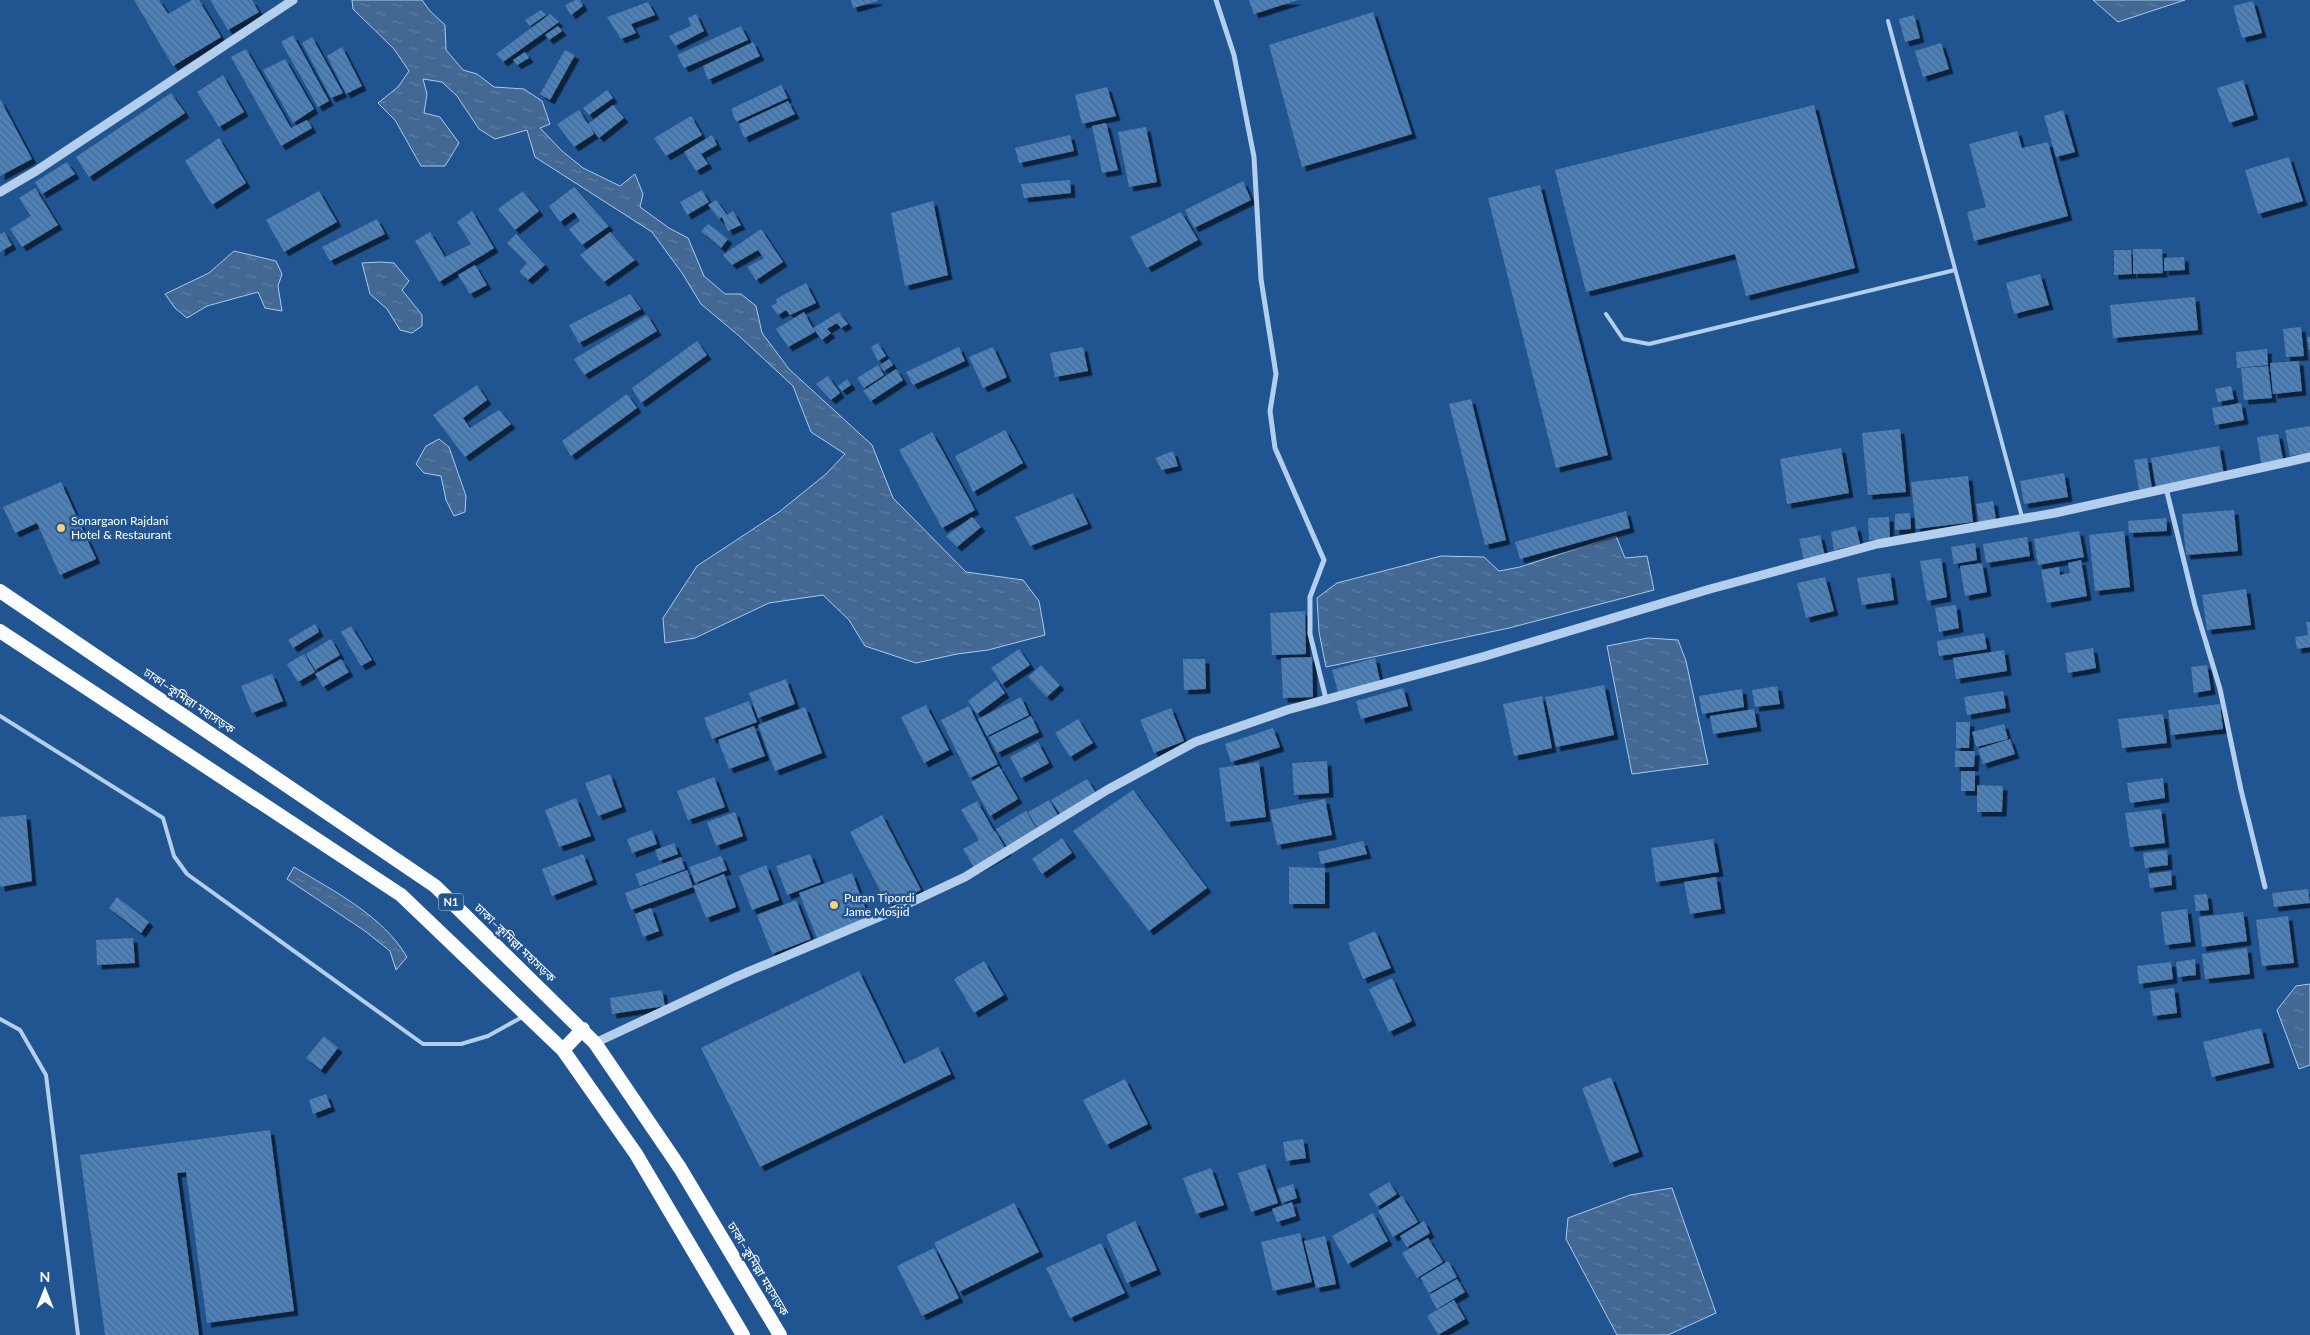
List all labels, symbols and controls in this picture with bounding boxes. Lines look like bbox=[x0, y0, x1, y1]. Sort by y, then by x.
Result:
place label: Sonargaon Rajdani Hotel & Restaurant bbox=[71, 513, 172, 542]
marker: Sonargaon Rajdani Hotel & Restaurant bbox=[55, 522, 67, 534]
street label: ঢাকা–কুমিল্লা মহাসড়ক bbox=[139, 664, 238, 738]
place label: Puran Tipordi Jame Mosjid bbox=[844, 890, 915, 919]
road number: N1 bbox=[438, 894, 464, 910]
street label: ঢাকা–কুমিল্লা মহাসড়ক bbox=[470, 899, 559, 986]
marker: Puran Tipordi Jame Mosjid bbox=[828, 899, 840, 911]
street label: ঢাকা–কুমিল্লা মহাসড়ক bbox=[723, 1218, 793, 1319]
north arrow bbox=[20, 1265, 70, 1315]
text: N bbox=[40, 1268, 50, 1285]

